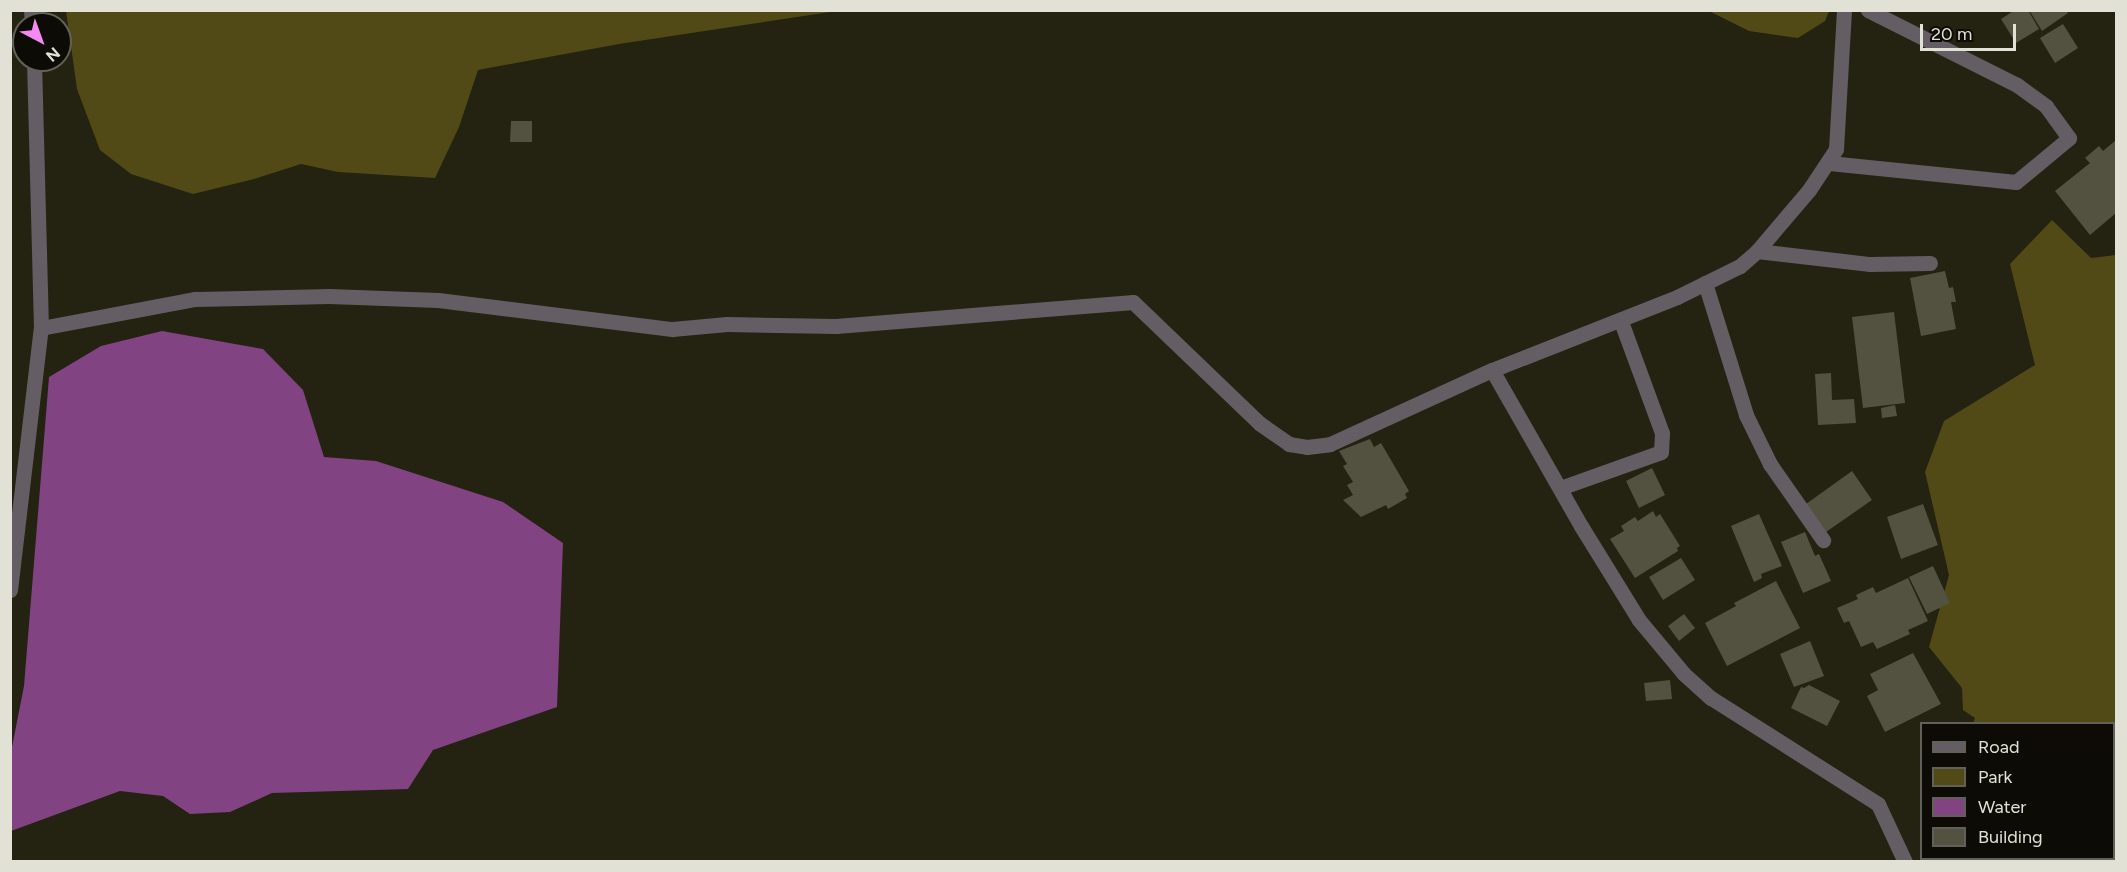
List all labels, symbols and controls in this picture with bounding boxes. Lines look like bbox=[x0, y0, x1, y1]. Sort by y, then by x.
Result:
north arrow bbox=[12, 12, 72, 72]
scale bar bbox=[1923, 12, 2019, 50]
text: 20 m bbox=[1931, 23, 1972, 45]
text: N bbox=[42, 43, 64, 66]
legend bbox=[1920, 722, 2115, 860]
text: Road bbox=[1978, 736, 2019, 758]
text: Park bbox=[1978, 766, 2012, 788]
text: Water bbox=[1978, 796, 2026, 818]
text: Building bbox=[1978, 826, 2043, 848]

